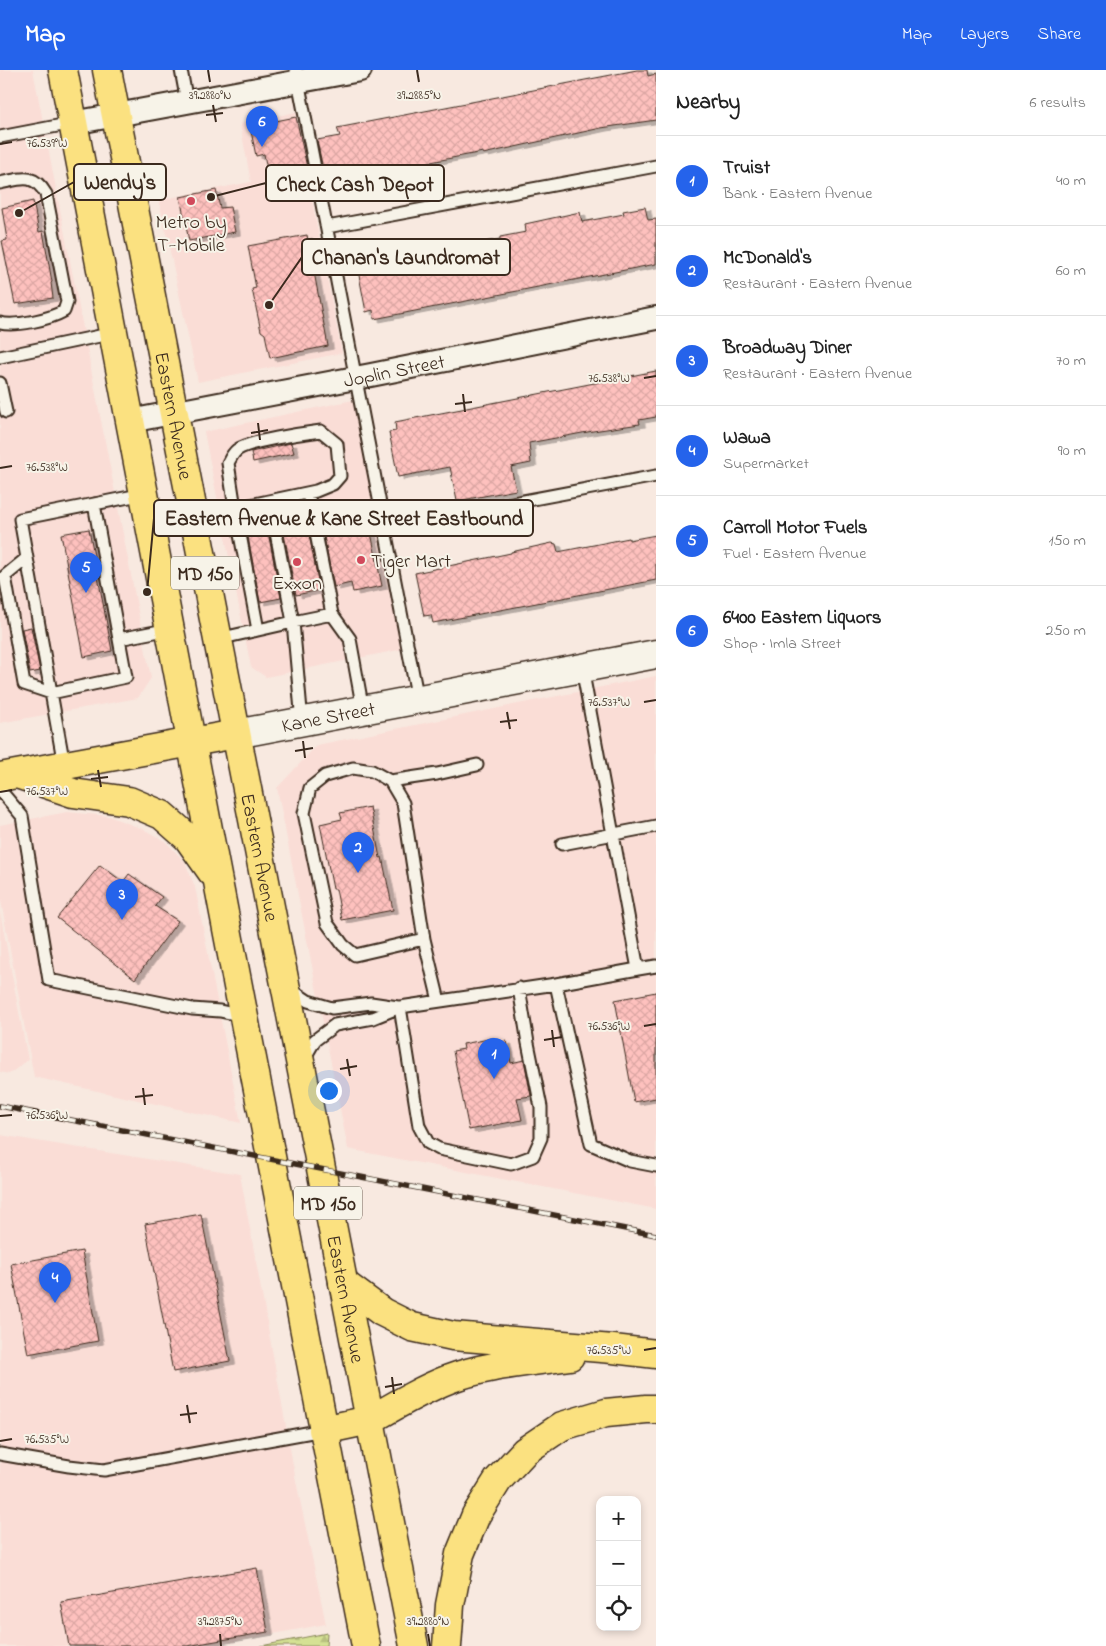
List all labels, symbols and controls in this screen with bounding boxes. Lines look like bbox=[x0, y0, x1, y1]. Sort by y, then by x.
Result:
text: Map bbox=[25, 18, 66, 53]
text: Map bbox=[902, 22, 932, 48]
text: Layers bbox=[960, 22, 1010, 48]
text: Share bbox=[1038, 22, 1081, 48]
text: 39.2880°N bbox=[189, 87, 231, 105]
text: 39.2885°N bbox=[397, 87, 441, 105]
text: Nearby bbox=[676, 88, 740, 118]
text: 6 results bbox=[1029, 91, 1086, 115]
pin: 6 bbox=[246, 106, 278, 147]
text: 76.539°W bbox=[27, 135, 67, 153]
text: Truist bbox=[723, 155, 770, 182]
callout: Wendy's bbox=[74, 164, 166, 200]
callout: Check Cash Depot bbox=[266, 165, 444, 201]
text: Wendy's bbox=[84, 169, 157, 201]
text: 1 bbox=[689, 169, 695, 193]
text: 40 m bbox=[1056, 169, 1086, 193]
text: Check Cash Depot bbox=[276, 171, 435, 201]
text: Bank · Eastern Avenue bbox=[723, 182, 872, 206]
marker: Metro by T-Mobile bbox=[185, 195, 197, 207]
place label: Metro by T-Mobile bbox=[155, 209, 227, 261]
callout: Chanan's Laundromat bbox=[302, 239, 510, 275]
text: Chanan's Laundromat bbox=[312, 244, 501, 274]
text: McDonald's bbox=[723, 245, 812, 272]
text: 2 bbox=[688, 259, 696, 283]
text: 60 m bbox=[1056, 259, 1086, 283]
text: Restaurant · Eastern Avenue bbox=[723, 272, 912, 296]
text: Broadway Diner bbox=[723, 335, 852, 362]
street label: Joplin Street bbox=[342, 348, 448, 397]
text: 3 bbox=[689, 349, 695, 373]
text: 70 m bbox=[1056, 349, 1086, 373]
street label: Eastern Avenue bbox=[145, 350, 198, 482]
text: Restaurant · Eastern Avenue bbox=[723, 362, 912, 386]
text: 76.538°W bbox=[588, 370, 630, 388]
text: Wawa bbox=[723, 425, 771, 452]
text: 4 bbox=[689, 439, 695, 463]
text: 90 m bbox=[1058, 439, 1086, 463]
text: Supermarket bbox=[723, 452, 809, 476]
text: 76.538°W bbox=[26, 459, 68, 477]
callout: Eastern Avenue & Kane Street Eastbound bbox=[154, 500, 533, 536]
text: Eastern Avenue & Kane Street Eastbound bbox=[165, 505, 524, 535]
text: Carroll Motor Fuels bbox=[723, 515, 867, 542]
text: 5 bbox=[687, 529, 697, 553]
text: 150 m bbox=[1048, 529, 1086, 553]
text: Fuel · Eastern Avenue bbox=[723, 542, 866, 566]
place label: Tiger Mart bbox=[371, 548, 451, 578]
pin: 5 bbox=[70, 552, 102, 593]
marker: Tiger Mart bbox=[355, 554, 367, 566]
road number: MD 150 bbox=[171, 556, 239, 590]
marker: Exxon bbox=[291, 556, 303, 568]
place label: Exxon bbox=[272, 570, 322, 599]
text: 6400 Eastern Liquors bbox=[723, 605, 881, 632]
text: 6 bbox=[688, 619, 696, 643]
text: 250 m bbox=[1046, 619, 1086, 643]
text: Shop · Imla Street bbox=[723, 632, 841, 656]
text: 76.537°W bbox=[588, 694, 630, 712]
street label: Kane Street bbox=[280, 696, 378, 742]
text: 76.537°W bbox=[26, 783, 68, 801]
street label: Eastern Avenue bbox=[231, 791, 285, 924]
pin: 2 bbox=[342, 832, 374, 873]
pin: 3 bbox=[106, 879, 138, 920]
text: 76.536°W bbox=[588, 1018, 630, 1036]
pin: 1 bbox=[478, 1038, 510, 1079]
your location bbox=[316, 1078, 342, 1104]
text: 76.536°W bbox=[26, 1107, 68, 1125]
road number: MD 150 bbox=[294, 1186, 362, 1220]
street label: Eastern Avenue bbox=[317, 1233, 371, 1366]
pin: 4 bbox=[39, 1262, 71, 1303]
text: 76.535°W bbox=[587, 1342, 631, 1360]
text: 76.535°W bbox=[25, 1431, 69, 1449]
map controls bbox=[596, 1496, 641, 1631]
button: + bbox=[596, 1496, 641, 1541]
button: − bbox=[596, 1541, 641, 1586]
button: locate bbox=[596, 1586, 641, 1631]
text: 39.2875°N bbox=[198, 1613, 242, 1631]
text: 39.2880°N bbox=[407, 1613, 449, 1631]

